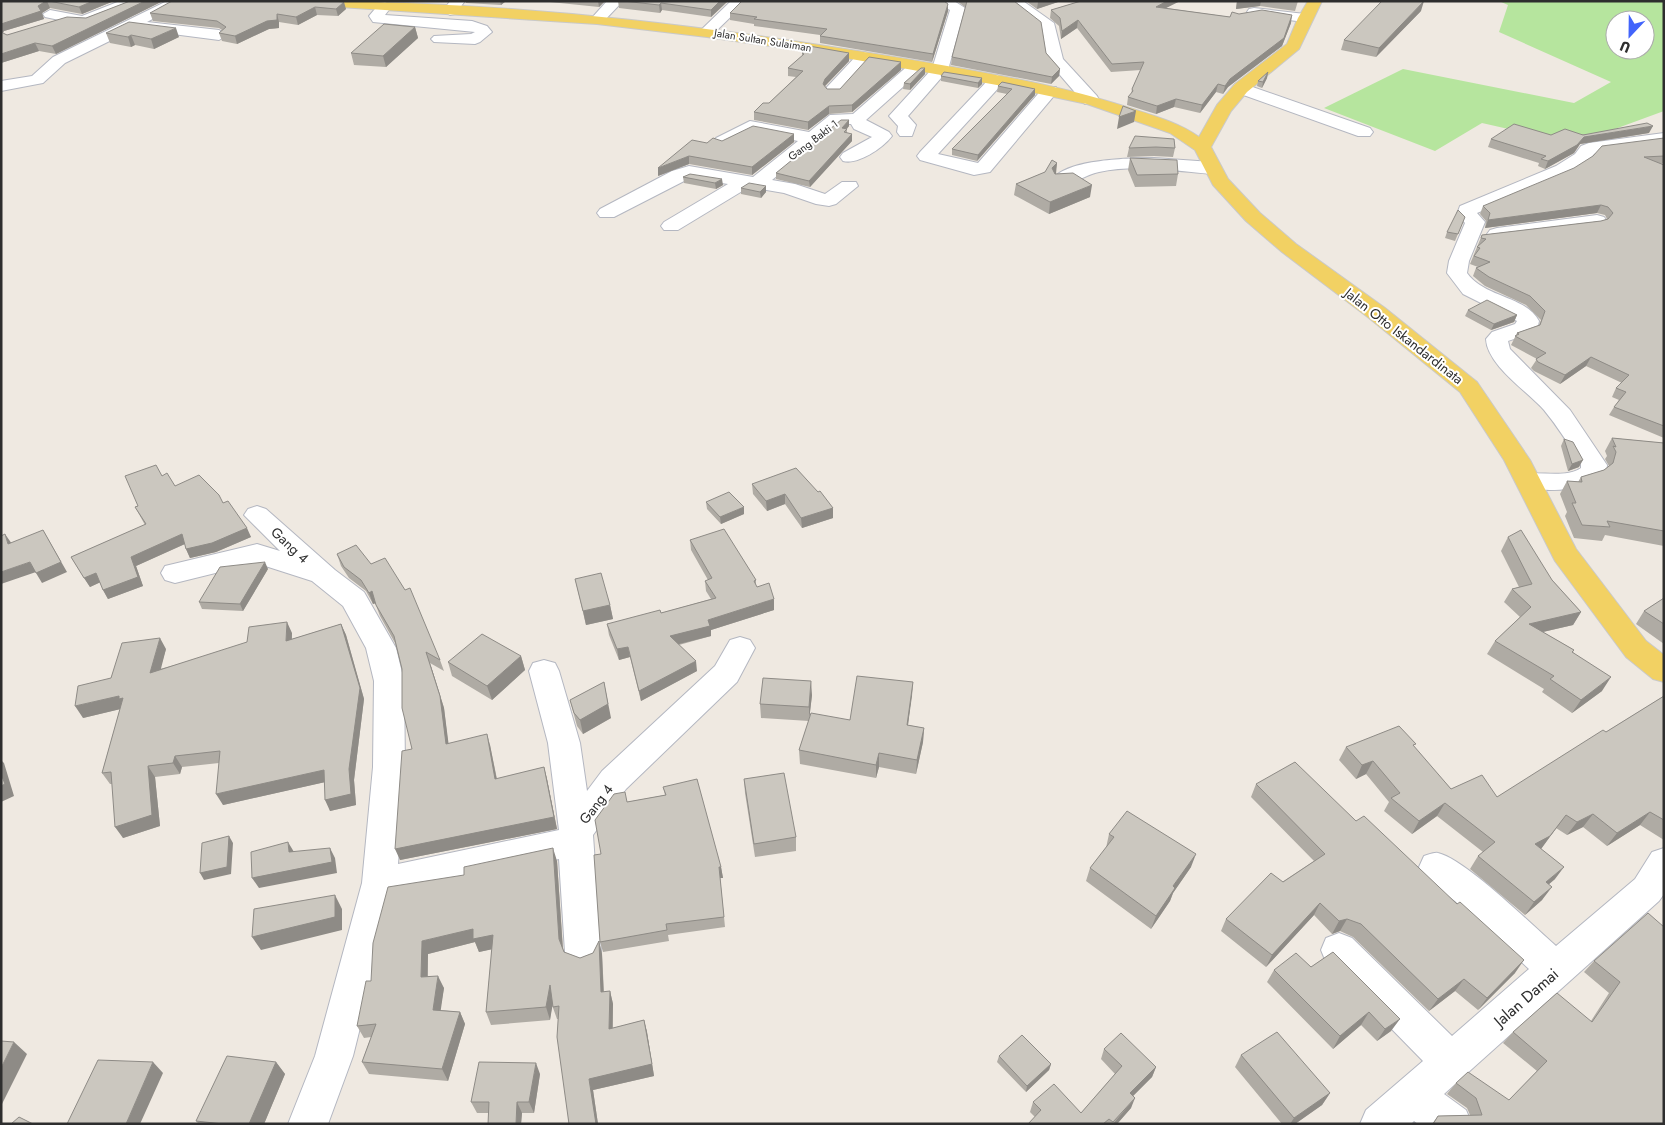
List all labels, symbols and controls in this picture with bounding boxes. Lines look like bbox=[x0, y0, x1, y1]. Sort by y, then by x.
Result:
north arrow bbox=[1605, 10, 1655, 60]
street label: Jalan Sultan Sulaiman bbox=[711, 24, 813, 56]
text: U bbox=[1617, 36, 1633, 58]
street label: Gang Bakti 1 bbox=[785, 116, 841, 164]
street label: Jalan Otto Iskandardinata bbox=[1339, 282, 1468, 389]
street label: Gang 4 bbox=[267, 522, 313, 568]
street label: Gang 4 bbox=[574, 780, 618, 828]
street label: Jalan Damai bbox=[1487, 963, 1564, 1033]

